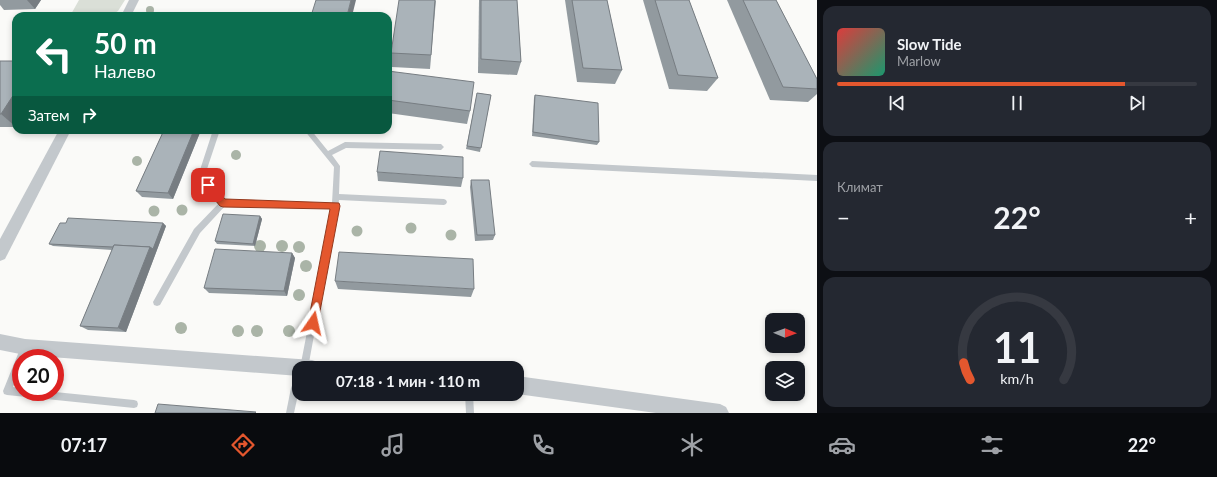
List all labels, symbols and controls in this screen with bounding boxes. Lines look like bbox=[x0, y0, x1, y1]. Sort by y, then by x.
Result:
text: 50 m bbox=[94, 26, 157, 60]
icon: left bbox=[28, 28, 80, 80]
text: Slow Tide bbox=[897, 35, 962, 53]
text: Marlow bbox=[897, 53, 941, 69]
text: Налево bbox=[94, 60, 156, 82]
icon: previous bbox=[886, 92, 908, 114]
icon: pause bbox=[1006, 92, 1028, 114]
icon: next bbox=[1126, 92, 1148, 114]
icon: right bbox=[78, 104, 100, 126]
text: Затем bbox=[28, 106, 70, 124]
pin bbox=[191, 168, 225, 202]
icon: arrive bbox=[197, 174, 219, 196]
text: Климат bbox=[837, 179, 883, 195]
text: 22° bbox=[993, 199, 1041, 235]
text: − bbox=[837, 204, 850, 231]
text: + bbox=[1184, 204, 1197, 231]
position arrow bbox=[292, 302, 334, 344]
north arrow bbox=[765, 313, 805, 353]
map controls bbox=[765, 313, 805, 401]
text: 11 bbox=[993, 322, 1041, 372]
speed limit sign: 20 bbox=[12, 349, 64, 401]
button: layers bbox=[765, 361, 805, 401]
text: km/h bbox=[1000, 370, 1034, 387]
text: 07:18 · 1 мин · 110 m bbox=[336, 372, 480, 390]
icon: directions bbox=[229, 431, 257, 459]
icon: music bbox=[379, 431, 407, 459]
icon: phone bbox=[529, 431, 557, 459]
icon: climate bbox=[678, 431, 706, 459]
icon: car bbox=[828, 431, 856, 459]
icon: filters bbox=[978, 431, 1006, 459]
text: 07:17 bbox=[61, 434, 107, 456]
text: 22° bbox=[1128, 434, 1156, 456]

